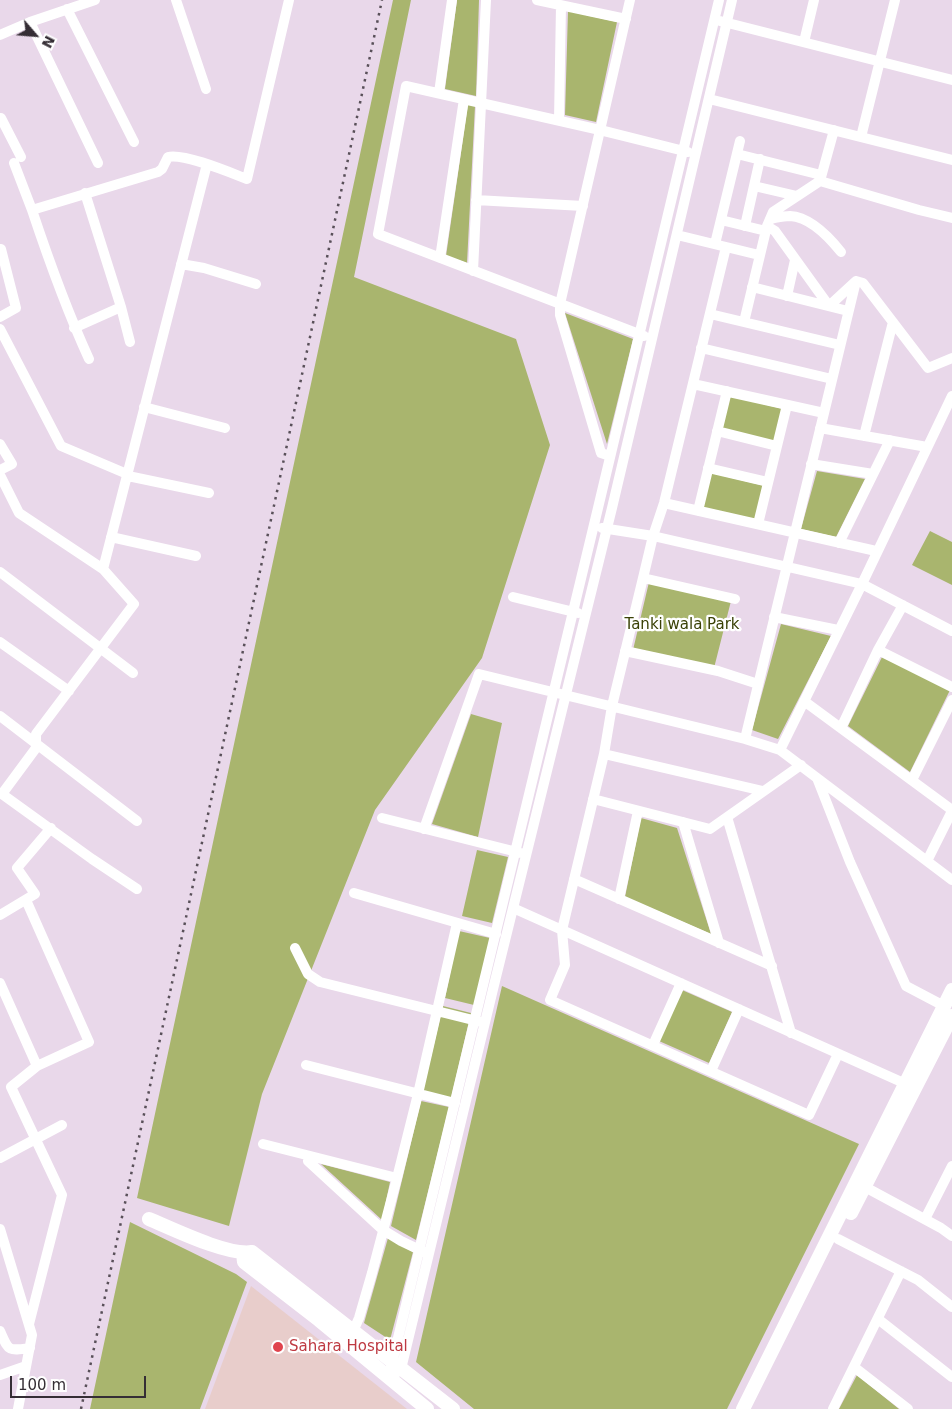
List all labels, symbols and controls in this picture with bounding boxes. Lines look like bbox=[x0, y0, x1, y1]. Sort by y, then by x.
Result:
north arrow bbox=[10, 10, 60, 60]
text: N bbox=[39, 33, 58, 51]
park label: Tanki wala Park bbox=[624, 616, 740, 634]
place label: Sahara Hospital bbox=[289, 1338, 408, 1356]
marker: Sahara Hospital bbox=[271, 1340, 285, 1354]
scale bar bbox=[12, 1366, 149, 1398]
text: 100 m bbox=[18, 1376, 66, 1394]

